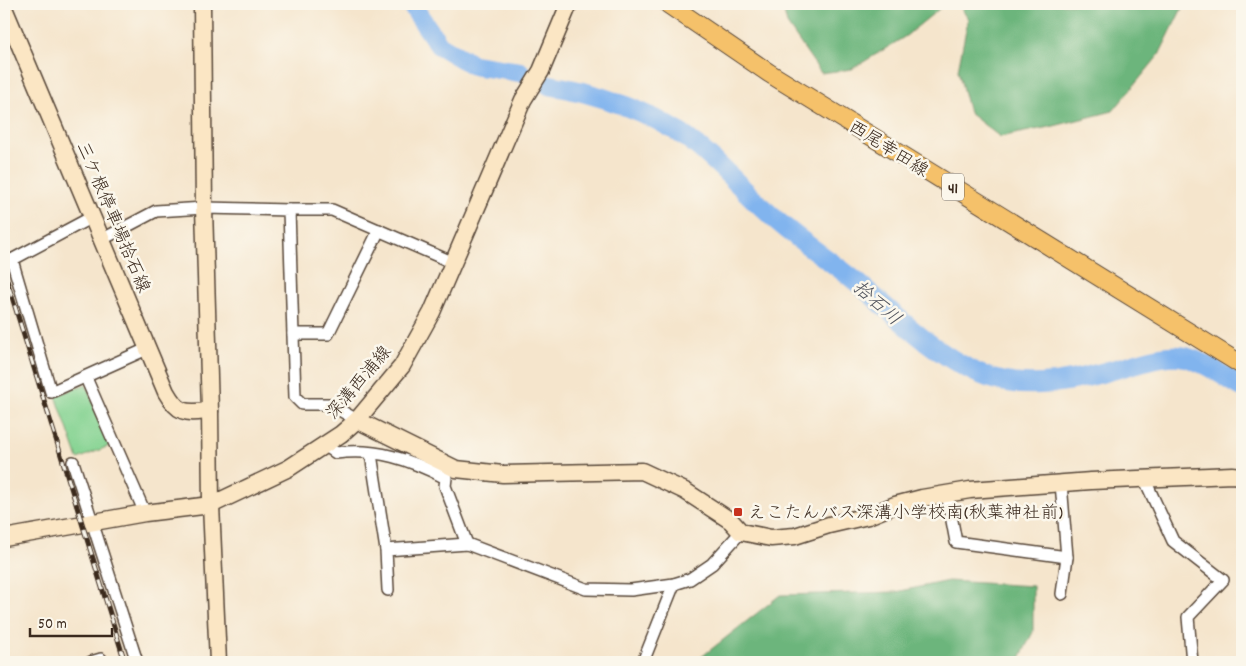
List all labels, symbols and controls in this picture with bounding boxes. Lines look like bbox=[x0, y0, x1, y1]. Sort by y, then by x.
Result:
street label: 西尾幸田線 bbox=[843, 116, 932, 185]
street label: 三ケ根停車場拾石線 bbox=[69, 139, 155, 297]
road number: 41 bbox=[942, 173, 964, 200]
water label: 拾石川 bbox=[845, 276, 906, 334]
street label: 深溝西浦線 bbox=[321, 341, 398, 426]
place label: えこたんバス深溝小学校南(秋葉神社前) bbox=[748, 502, 1063, 527]
marker: えこたんバス深溝小学校南(秋葉神社前) bbox=[732, 506, 744, 518]
scale bar bbox=[30, 606, 112, 638]
text: 50 m bbox=[38, 614, 67, 636]

